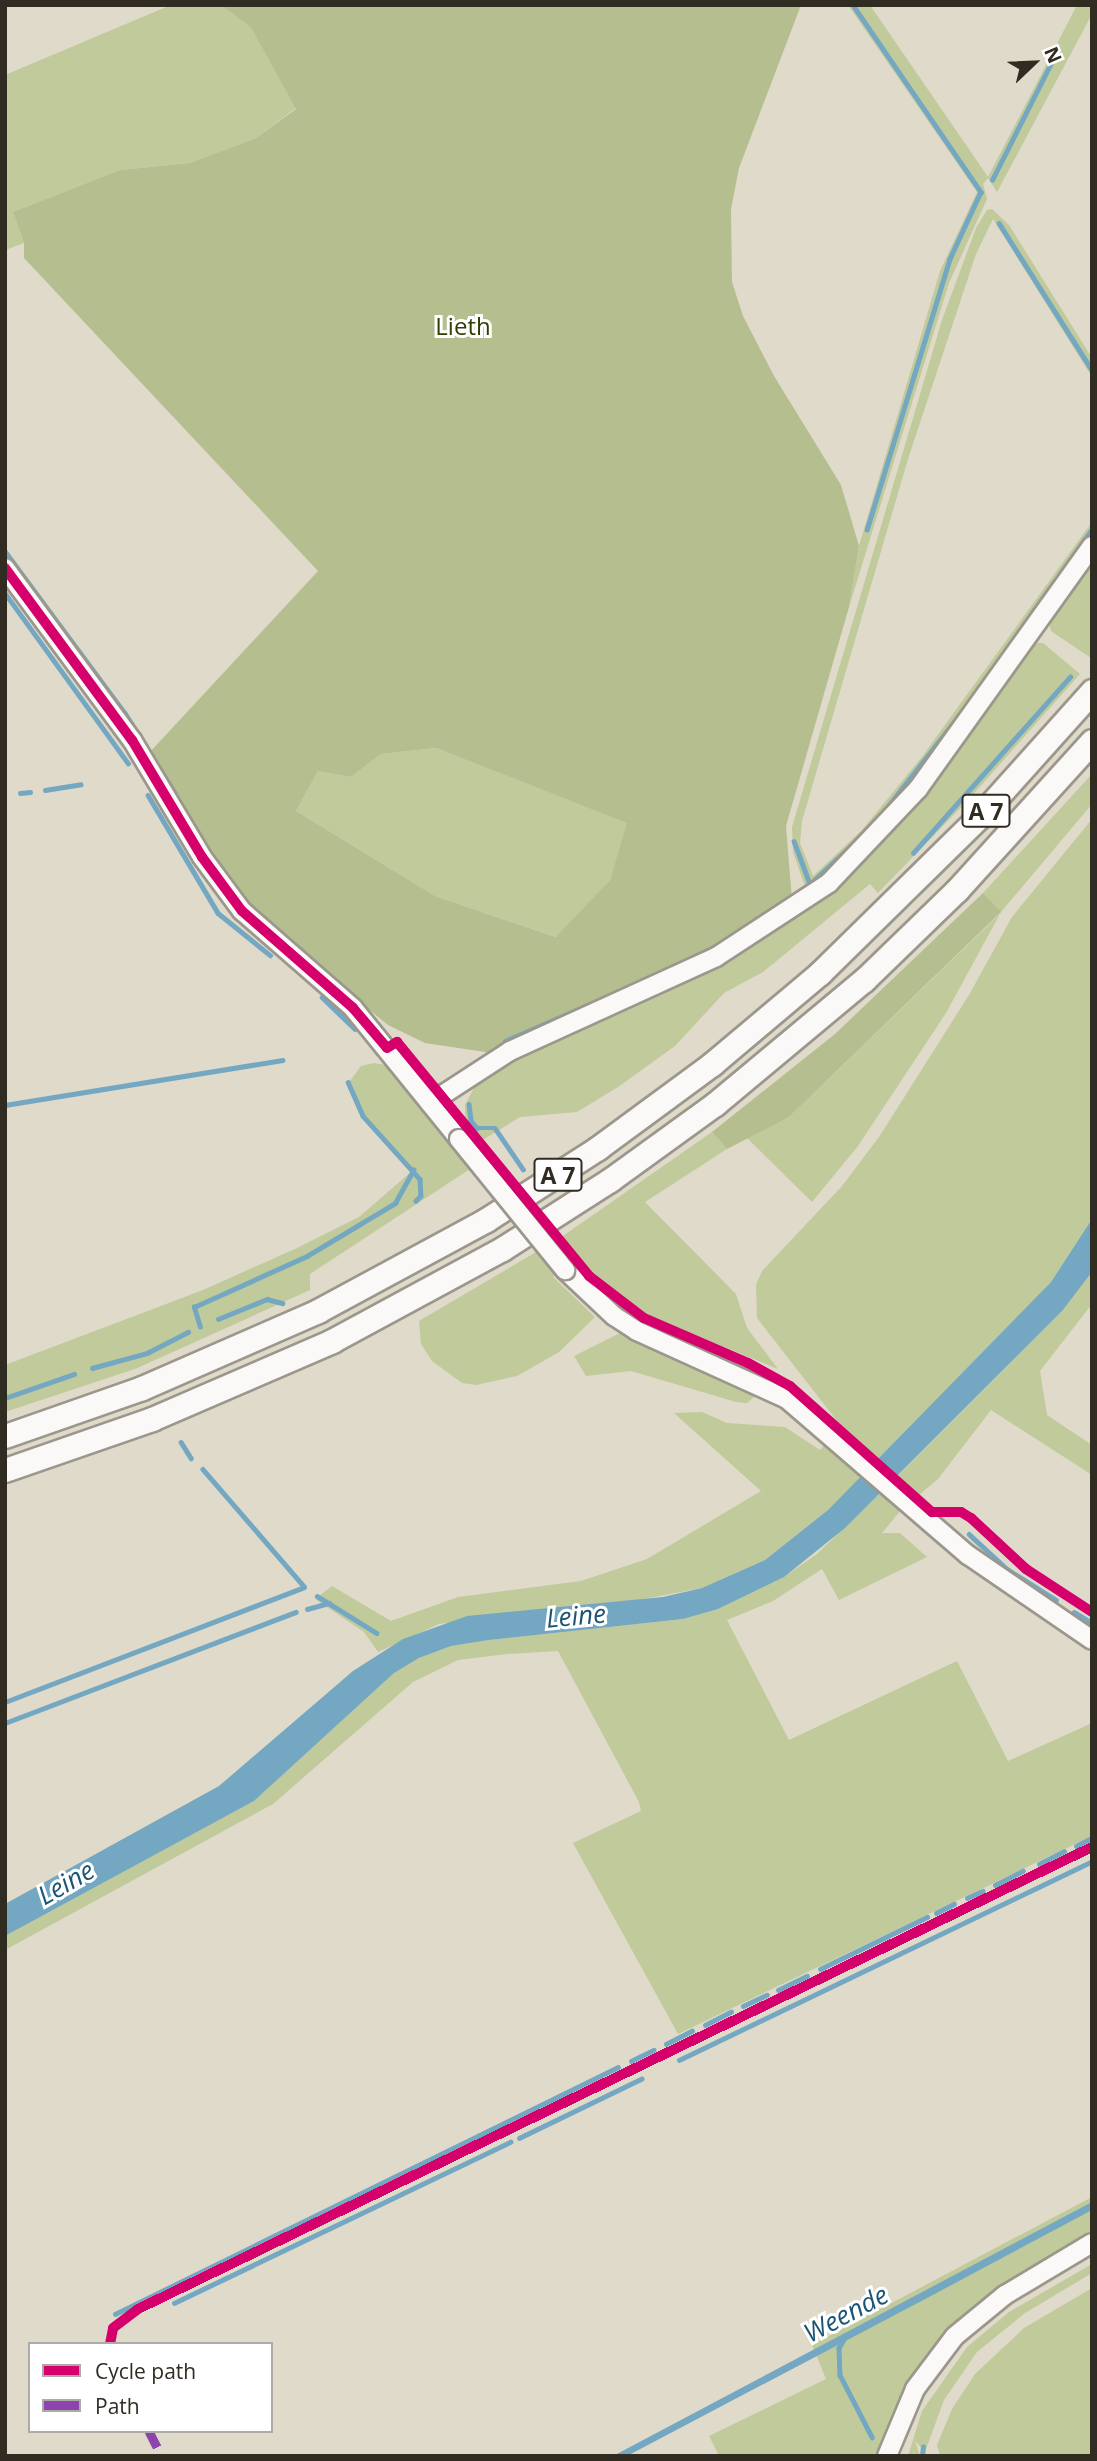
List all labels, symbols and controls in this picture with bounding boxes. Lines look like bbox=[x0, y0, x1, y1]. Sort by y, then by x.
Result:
north arrow bbox=[999, 28, 1069, 98]
text: N bbox=[1038, 43, 1068, 67]
park label: Lieth bbox=[435, 312, 491, 340]
road number: A 7 bbox=[962, 792, 1010, 831]
road number: A 7 bbox=[534, 1156, 582, 1194]
water label: Leine bbox=[545, 1598, 607, 1634]
water label: Leine bbox=[32, 1855, 100, 1911]
water label: Weende bbox=[798, 2279, 894, 2349]
legend bbox=[28, 2342, 273, 2433]
text: Cycle path bbox=[95, 2357, 196, 2385]
text: Path bbox=[95, 2392, 140, 2420]

